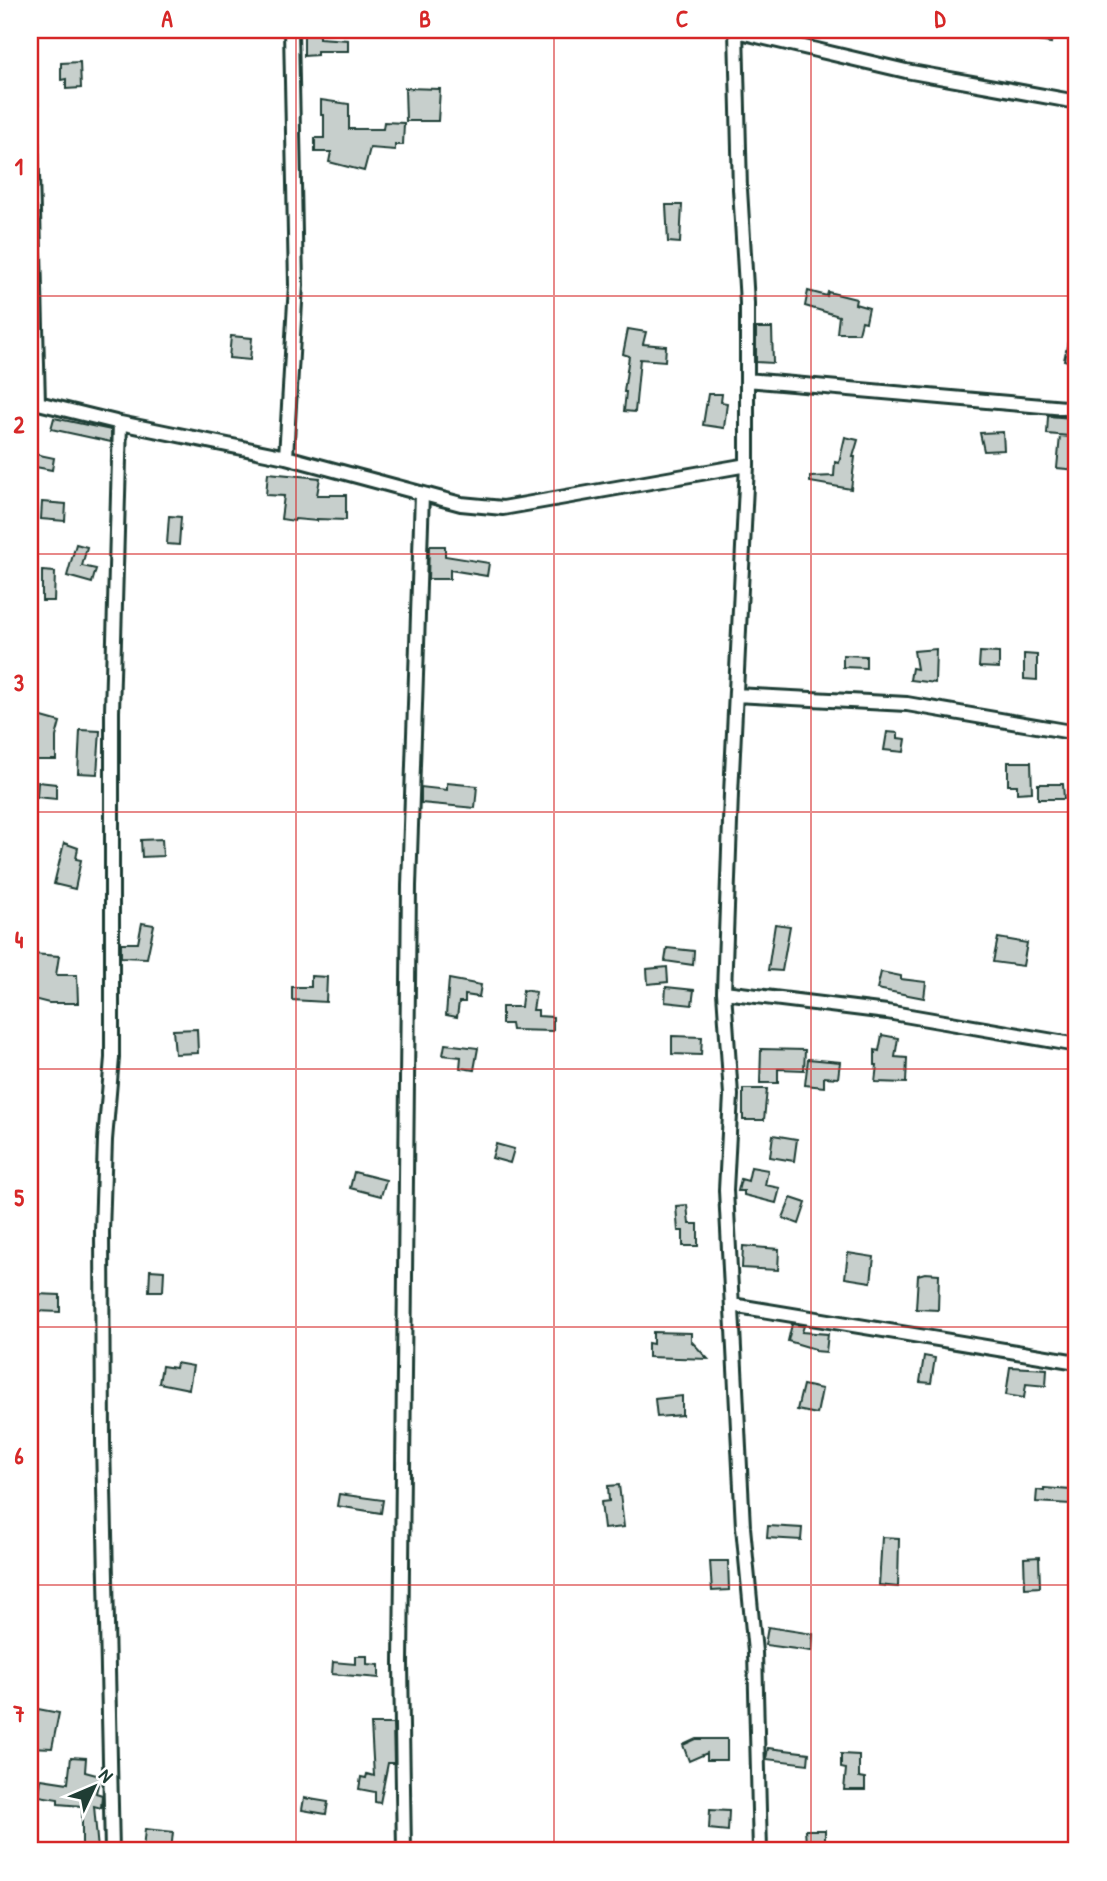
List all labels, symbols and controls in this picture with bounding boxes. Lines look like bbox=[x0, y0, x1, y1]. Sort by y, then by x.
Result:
text: A bbox=[161, 3, 173, 34]
text: B bbox=[419, 3, 431, 34]
text: C bbox=[676, 3, 688, 34]
text: D bbox=[935, 3, 947, 34]
text: 1 bbox=[15, 151, 23, 182]
text: 2 bbox=[14, 409, 25, 440]
text: 3 bbox=[14, 667, 24, 698]
text: 4 bbox=[15, 924, 24, 955]
text: 5 bbox=[14, 1182, 24, 1213]
text: 6 bbox=[14, 1440, 24, 1471]
text: 7 bbox=[12, 1698, 25, 1729]
north arrow bbox=[60, 1752, 130, 1822]
text: N bbox=[93, 1763, 119, 1788]

